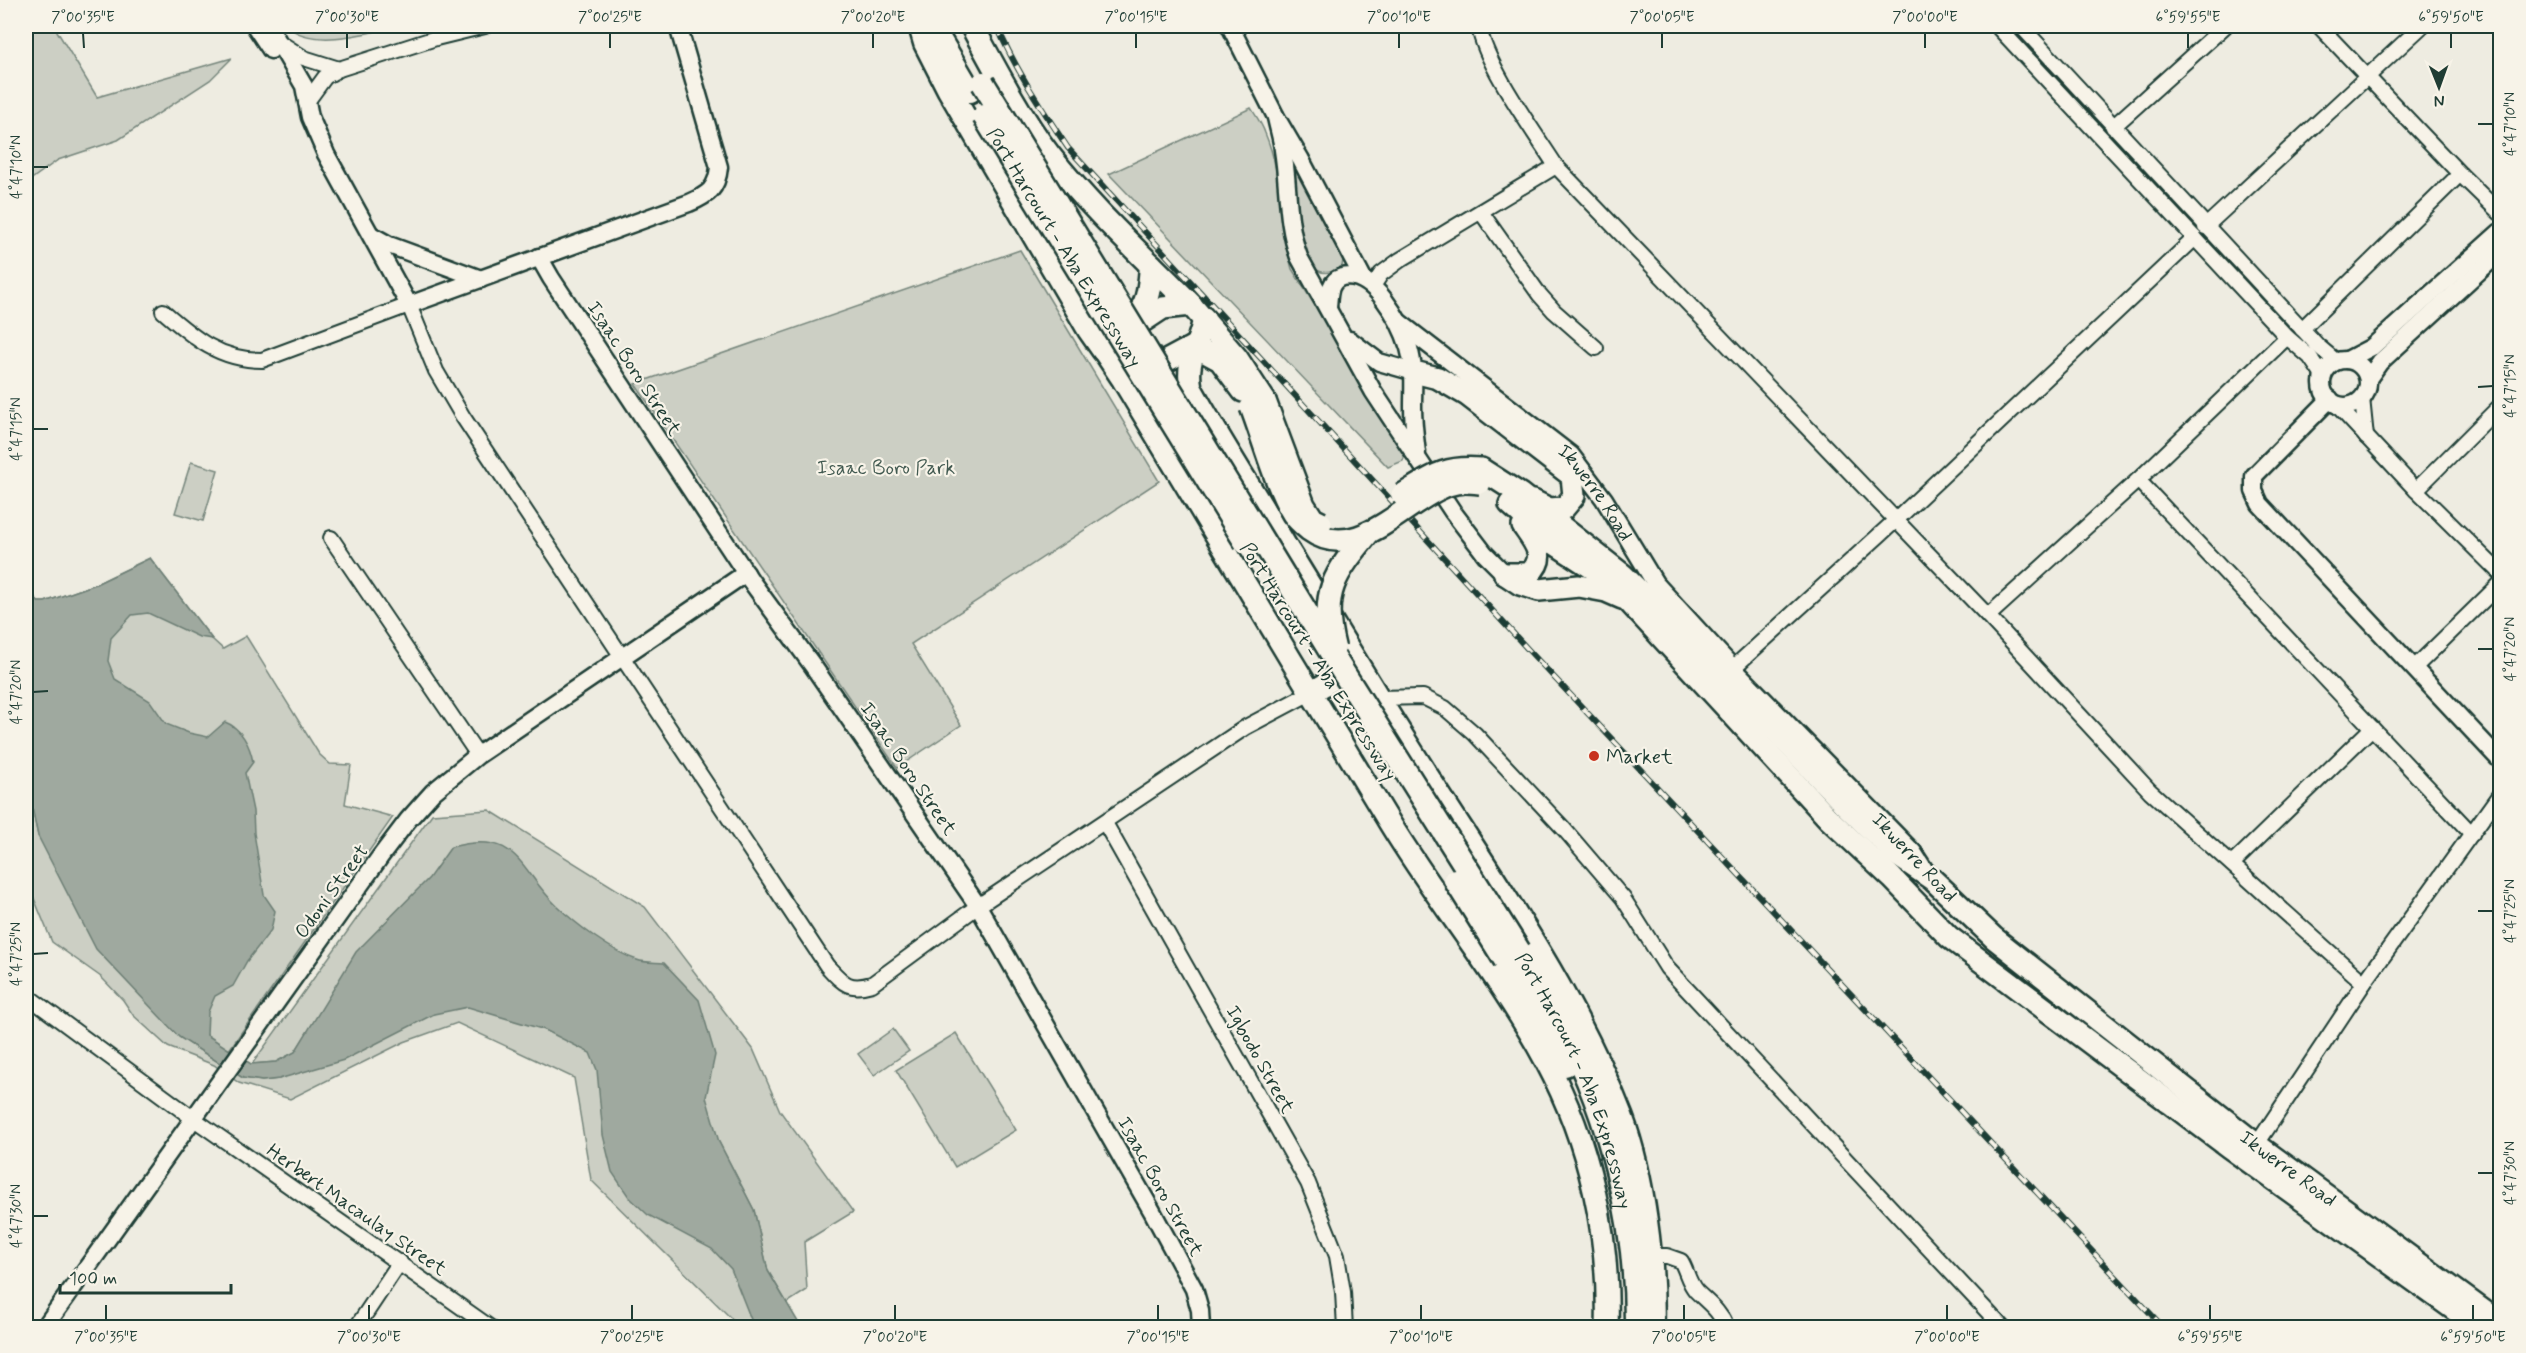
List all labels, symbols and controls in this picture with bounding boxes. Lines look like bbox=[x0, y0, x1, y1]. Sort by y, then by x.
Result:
text: 7°00'35"E bbox=[51, 8, 115, 28]
text: 7°00'30"E bbox=[315, 8, 379, 28]
text: 7°00'25"E bbox=[578, 8, 642, 28]
text: 7°00'20"E bbox=[841, 8, 905, 28]
text: 7°00'15"E bbox=[1104, 8, 1168, 28]
text: 7°00'10"E bbox=[1367, 8, 1431, 28]
text: 7°00'05"E bbox=[1630, 8, 1695, 28]
text: 7°00'00"E bbox=[1892, 8, 1958, 28]
text: 6°59'55"E bbox=[2155, 8, 2221, 28]
text: 6°59'50"E bbox=[2418, 8, 2484, 28]
north arrow bbox=[2409, 57, 2469, 117]
text: N bbox=[2434, 90, 2445, 111]
text: 4°47'10"N bbox=[2501, 92, 2521, 156]
street label: Port Harcourt - Aba Expressway bbox=[979, 123, 1147, 373]
text: 4°47'10"N bbox=[7, 135, 27, 199]
street label: Isaac Boro Street bbox=[580, 296, 688, 442]
text: 4°47'15"N bbox=[2501, 354, 2521, 418]
text: 4°47'15"N bbox=[7, 397, 27, 461]
street label: Ikwerre Road bbox=[1552, 438, 1638, 547]
park label: Isaac Boro Park bbox=[817, 455, 955, 482]
street label: Port Harcourt - Aba Expressway bbox=[1233, 537, 1402, 786]
text: 4°47'20"N bbox=[2501, 617, 2521, 681]
text: 4°47'20"N bbox=[7, 660, 27, 724]
street label: Isaac Boro Street bbox=[853, 697, 963, 841]
place label: Market bbox=[1606, 744, 1673, 771]
marker: Market bbox=[1587, 749, 1601, 763]
street label: Ikwerre Road bbox=[1865, 807, 1963, 909]
street label: Odoni Street bbox=[289, 839, 376, 944]
text: 4°47'25"N bbox=[2501, 879, 2521, 943]
text: 4°47'25"N bbox=[7, 922, 27, 986]
street label: Port Harcourt - Aba Expressway bbox=[1508, 948, 1637, 1211]
street label: Igbodo Street bbox=[1219, 1001, 1301, 1119]
street label: Isaac Boro Street bbox=[1110, 1112, 1209, 1262]
street label: Ikwerre Road bbox=[2234, 1124, 2342, 1214]
street label: Herbert Macaulay Street bbox=[261, 1138, 452, 1283]
text: 4°47'30"N bbox=[2501, 1141, 2521, 1205]
text: 4°47'30"N bbox=[7, 1184, 27, 1248]
scale bar bbox=[60, 1257, 231, 1295]
text: 100 m bbox=[69, 1267, 117, 1291]
text: 7°00'35"E bbox=[74, 1328, 138, 1348]
text: 7°00'30"E bbox=[337, 1328, 401, 1348]
text: 7°00'25"E bbox=[600, 1328, 664, 1348]
text: 7°00'20"E bbox=[863, 1328, 927, 1348]
text: 7°00'15"E bbox=[1126, 1328, 1190, 1348]
text: 7°00'10"E bbox=[1389, 1328, 1453, 1348]
text: 7°00'05"E bbox=[1652, 1328, 1717, 1348]
text: 7°00'00"E bbox=[1914, 1328, 1980, 1348]
text: 6°59'55"E bbox=[2177, 1328, 2243, 1348]
text: 6°59'50"E bbox=[2440, 1328, 2506, 1348]

